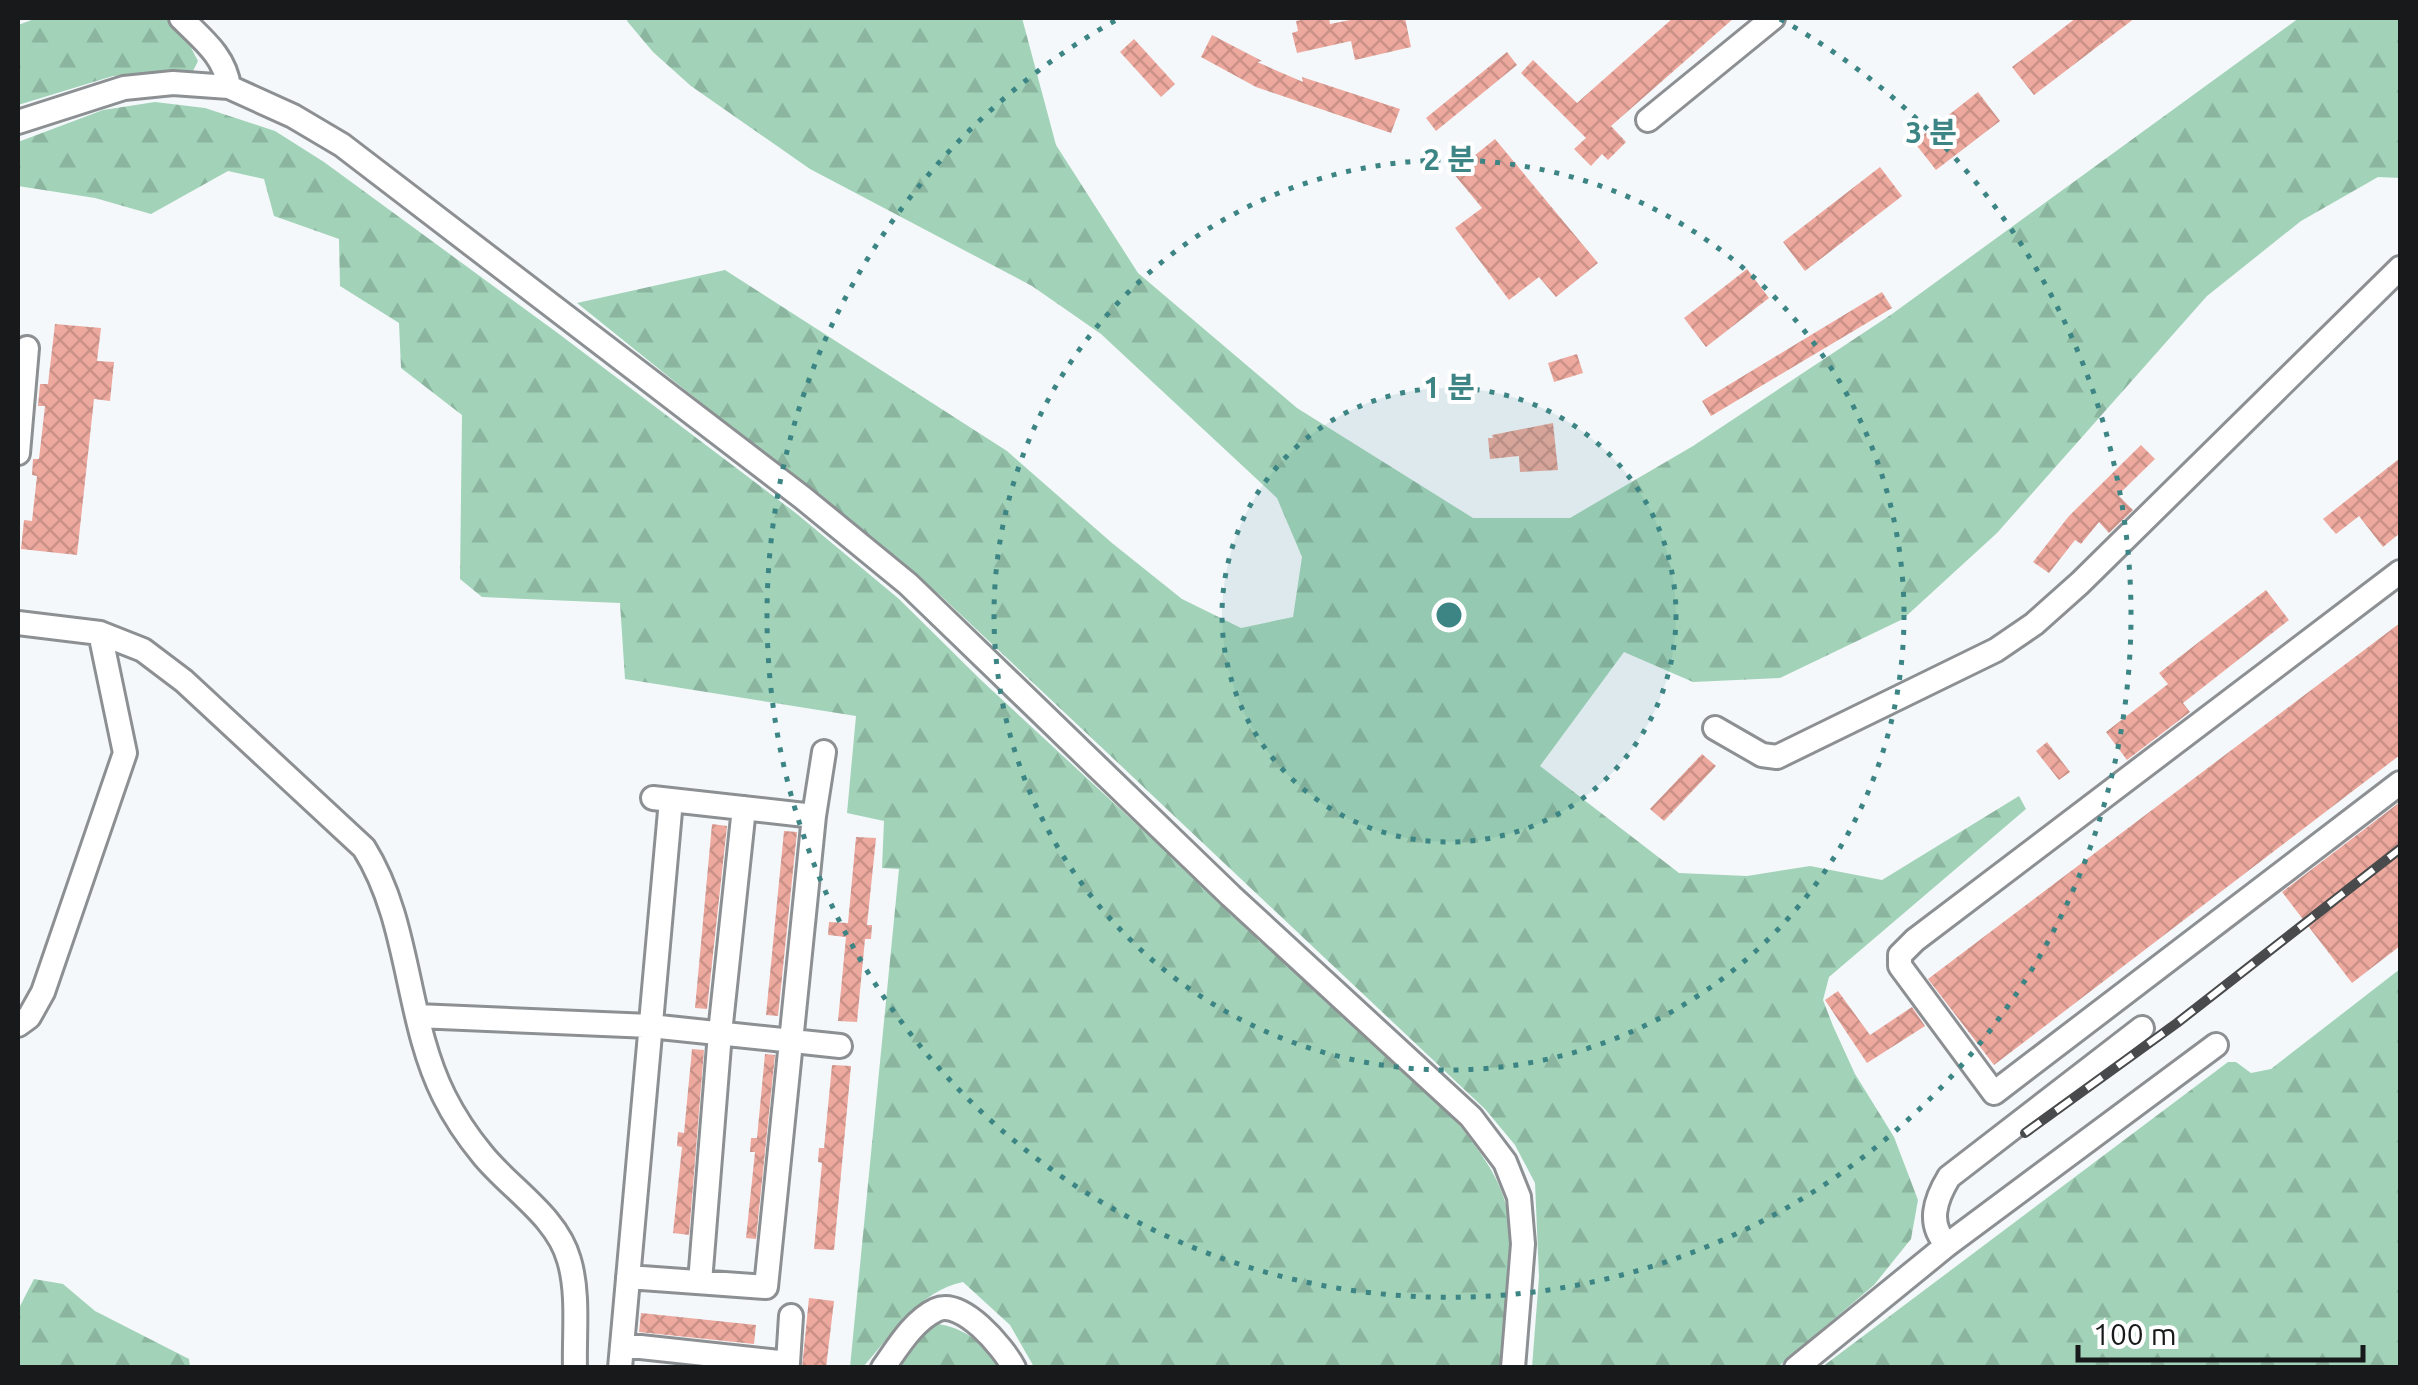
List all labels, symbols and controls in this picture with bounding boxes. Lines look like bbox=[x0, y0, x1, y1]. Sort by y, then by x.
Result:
text: 3 분 bbox=[1905, 115, 1957, 149]
text: 2 분 bbox=[1423, 142, 1475, 176]
text: 1 분 bbox=[1423, 370, 1475, 404]
centre of rings bbox=[1431, 597, 1467, 633]
scale bar bbox=[2078, 1300, 2363, 1362]
text: 100 m bbox=[2093, 1317, 2177, 1351]

